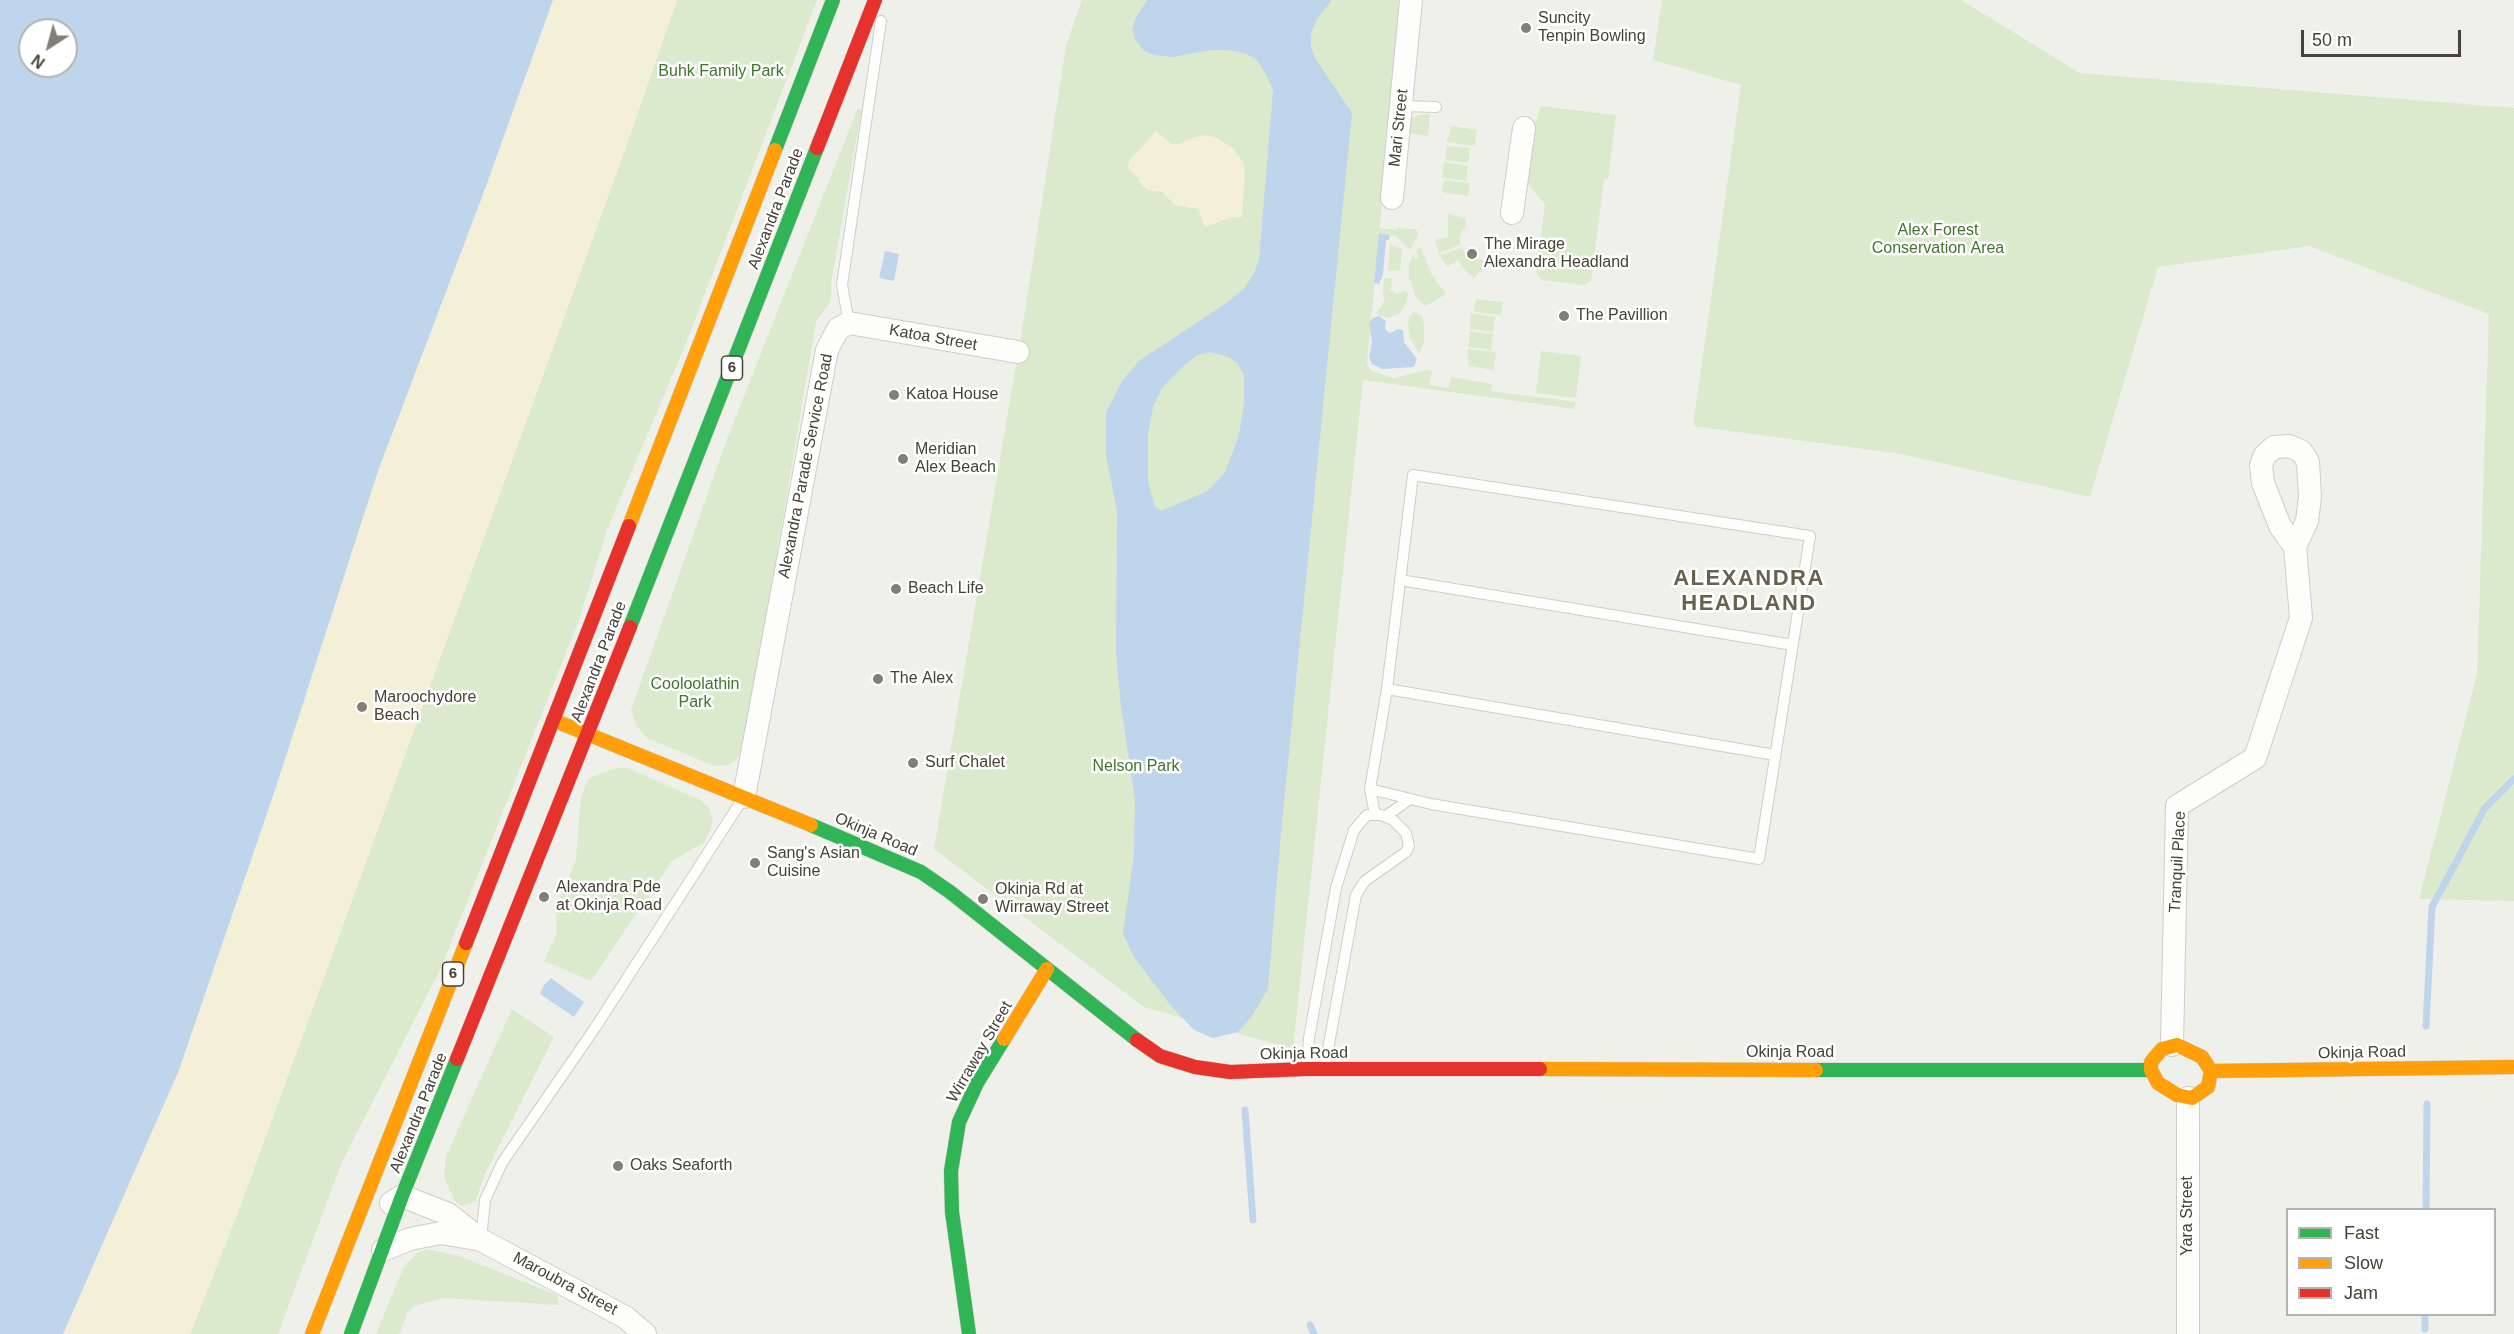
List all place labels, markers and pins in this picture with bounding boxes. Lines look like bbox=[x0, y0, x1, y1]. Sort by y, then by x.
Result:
place label: Suncity Tenpin Bowling bbox=[1538, 9, 1646, 47]
marker: Suncity Tenpin Bowling bbox=[1519, 21, 1533, 35]
place label: The Mirage Alexandra Headland bbox=[1484, 235, 1629, 273]
marker: The Mirage Alexandra Headland bbox=[1465, 247, 1479, 261]
place label: The Pavillion bbox=[1576, 306, 1668, 326]
marker: The Pavillion bbox=[1557, 309, 1571, 323]
place label: Katoa House bbox=[906, 385, 999, 405]
marker: Katoa House bbox=[887, 388, 901, 402]
place label: Meridian Alex Beach bbox=[915, 440, 996, 478]
marker: Meridian Alex Beach bbox=[896, 452, 910, 466]
place label: Beach Life bbox=[908, 579, 984, 599]
marker: Beach Life bbox=[889, 582, 903, 596]
place label: The Alex bbox=[890, 669, 953, 689]
marker: The Alex bbox=[871, 672, 885, 686]
place label: Maroochydore Beach bbox=[374, 688, 476, 726]
marker: Maroochydore Beach bbox=[355, 700, 369, 714]
place label: Surf Chalet bbox=[925, 753, 1005, 773]
marker: Surf Chalet bbox=[906, 756, 920, 770]
place label: Sang's Asian Cuisine bbox=[767, 844, 860, 882]
marker: Sang's Asian Cuisine bbox=[748, 856, 762, 870]
place label: Alexandra Pde at Okinja Road bbox=[556, 878, 662, 916]
place label: Okinja Rd at Wirraway Street bbox=[995, 880, 1109, 918]
marker: Alexandra Pde at Okinja Road bbox=[537, 890, 551, 904]
marker: Okinja Rd at Wirraway Street bbox=[976, 892, 990, 906]
place label: Oaks Seaforth bbox=[630, 1156, 732, 1176]
marker: Oaks Seaforth bbox=[611, 1159, 625, 1173]

